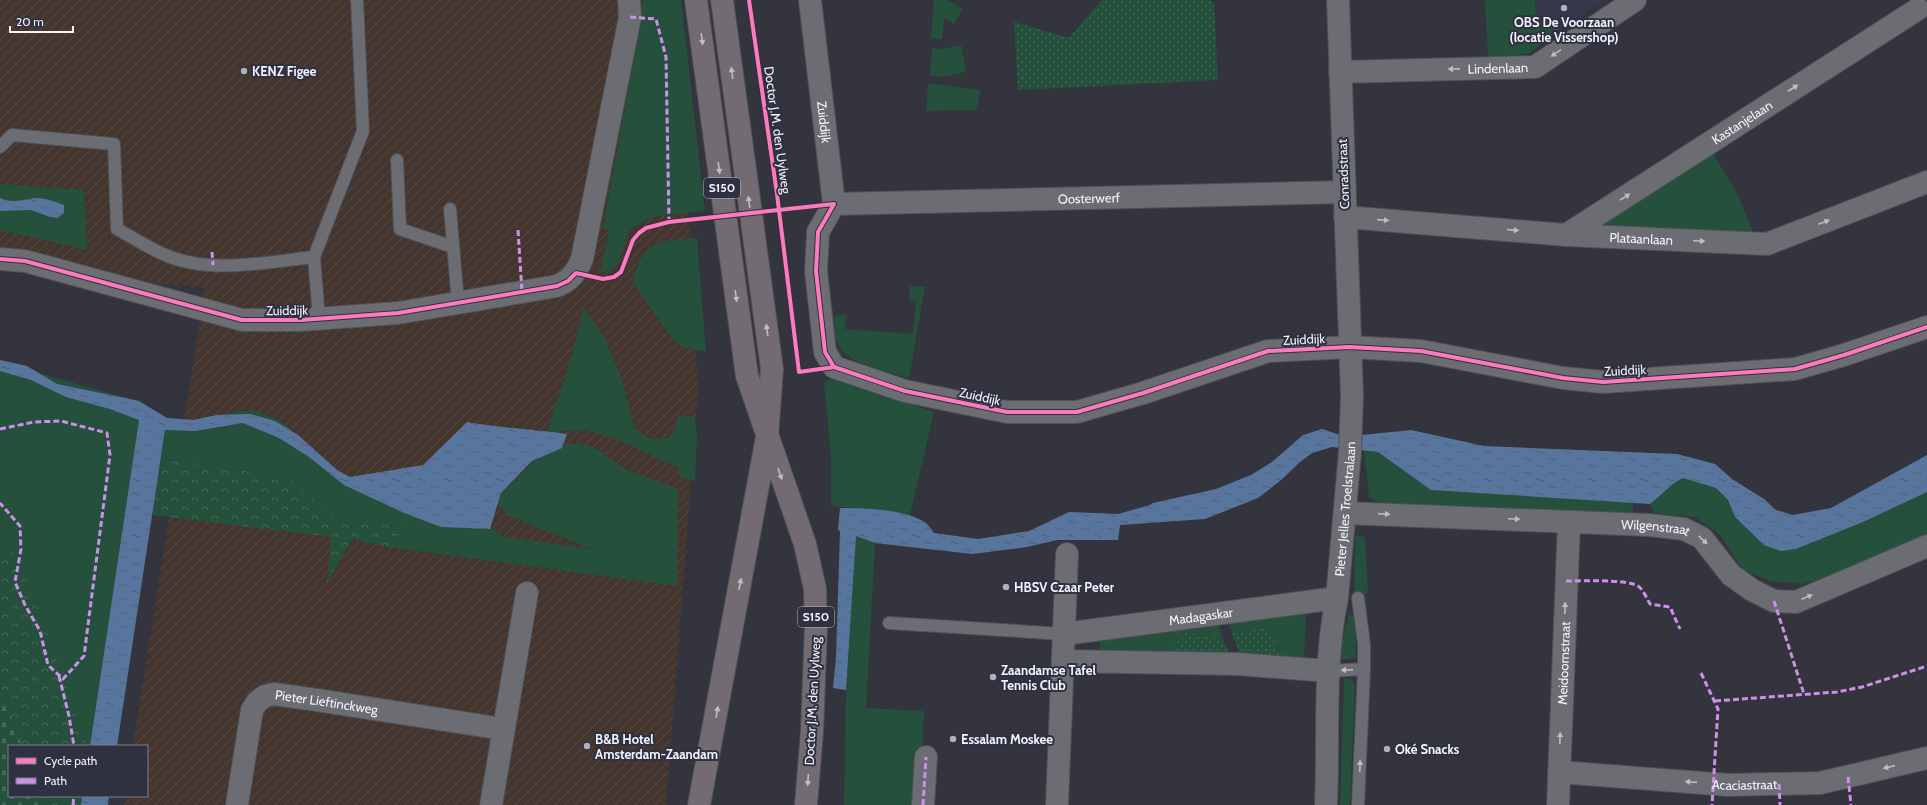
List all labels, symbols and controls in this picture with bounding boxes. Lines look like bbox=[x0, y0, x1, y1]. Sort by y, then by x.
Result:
marker: OBS De Voorzaan (locatie Vissershop) bbox=[1559, 3, 1569, 13]
scale bar bbox=[10, 8, 73, 34]
text: 20 m bbox=[16, 14, 44, 29]
place label: OBS De Voorzaan (locatie Vissershop) bbox=[1510, 14, 1619, 45]
one-way arrow bbox=[699, 33, 705, 45]
one-way arrow bbox=[1551, 49, 1561, 57]
street label: Lindenlaan bbox=[1467, 59, 1528, 77]
place label: KENZ Figee bbox=[252, 63, 317, 79]
street label: Doctor J.M. den Uylweg bbox=[761, 65, 795, 195]
marker: KENZ Figee bbox=[239, 66, 249, 76]
one-way arrow bbox=[1447, 66, 1460, 72]
one-way arrow bbox=[729, 67, 735, 79]
one-way arrow bbox=[1788, 84, 1798, 92]
street label: Kastanjelaan bbox=[1708, 97, 1775, 148]
street label: Zuiddijk bbox=[814, 100, 835, 144]
street label: Conradstraat bbox=[1334, 138, 1352, 209]
one-way arrow bbox=[716, 161, 722, 174]
road number: S150 bbox=[704, 178, 740, 198]
street label: Oosterwerf bbox=[1058, 189, 1121, 207]
one-way arrow bbox=[1619, 193, 1631, 200]
one-way arrow bbox=[746, 196, 752, 208]
one-way arrow bbox=[1377, 217, 1389, 224]
one-way arrow bbox=[1819, 218, 1831, 224]
one-way arrow bbox=[1507, 226, 1519, 233]
street label: Plataanlaan bbox=[1609, 229, 1673, 248]
one-way arrow bbox=[1693, 237, 1705, 244]
one-way arrow bbox=[733, 290, 739, 302]
street label: Zuiddijk bbox=[266, 302, 308, 319]
one-way arrow bbox=[764, 324, 770, 336]
street label: Zuiddijk bbox=[1283, 330, 1326, 349]
street label: Zuiddijk bbox=[1604, 361, 1647, 380]
street label: Zuiddijk bbox=[958, 384, 1002, 409]
street label: Pieter Jelles Troelstralaan bbox=[1331, 441, 1358, 577]
one-way arrow bbox=[777, 468, 783, 480]
one-way arrow bbox=[1378, 510, 1390, 517]
one-way arrow bbox=[1508, 516, 1520, 523]
street label: Wilgenstraat bbox=[1621, 516, 1694, 539]
one-way arrow bbox=[1698, 535, 1708, 545]
one-way arrow bbox=[738, 578, 744, 590]
place label: HBSV Czaar Peter bbox=[1014, 579, 1115, 595]
marker: HBSV Czaar Peter bbox=[1001, 582, 1011, 592]
one-way arrow bbox=[1802, 594, 1813, 600]
one-way arrow bbox=[1562, 601, 1568, 614]
street label: Madagaskar bbox=[1168, 604, 1235, 628]
road number: S150 bbox=[798, 607, 834, 627]
street label: Meidoornstraat bbox=[1554, 621, 1573, 705]
street label: Doctor J.M. den Uylweg bbox=[801, 636, 823, 766]
place label: Zaandamse Tafel Tennis Club bbox=[1001, 662, 1096, 693]
one-way arrow bbox=[1340, 667, 1353, 673]
marker: Zaandamse Tafel Tennis Club bbox=[988, 672, 998, 682]
street label: Pieter Lieftinckweg bbox=[274, 686, 380, 717]
one-way arrow bbox=[714, 706, 720, 718]
place label: B&B Hotel Amsterdam-Zaandam bbox=[595, 731, 718, 762]
place label: Essalam Moskee bbox=[961, 731, 1053, 747]
one-way arrow bbox=[1557, 732, 1564, 744]
marker: Essalam Moskee bbox=[948, 734, 958, 744]
marker: B&B Hotel Amsterdam-Zaandam bbox=[582, 741, 592, 751]
place label: Oké Snacks bbox=[1395, 741, 1460, 757]
marker: Oké Snacks bbox=[1382, 744, 1392, 754]
legend bbox=[8, 745, 148, 797]
text: Cycle path bbox=[44, 753, 97, 768]
one-way arrow bbox=[1356, 760, 1363, 772]
one-way arrow bbox=[1883, 764, 1895, 770]
text: Path bbox=[44, 773, 67, 788]
one-way arrow bbox=[805, 774, 812, 786]
street label: Acaciastraat bbox=[1711, 776, 1778, 793]
one-way arrow bbox=[1685, 778, 1697, 785]

